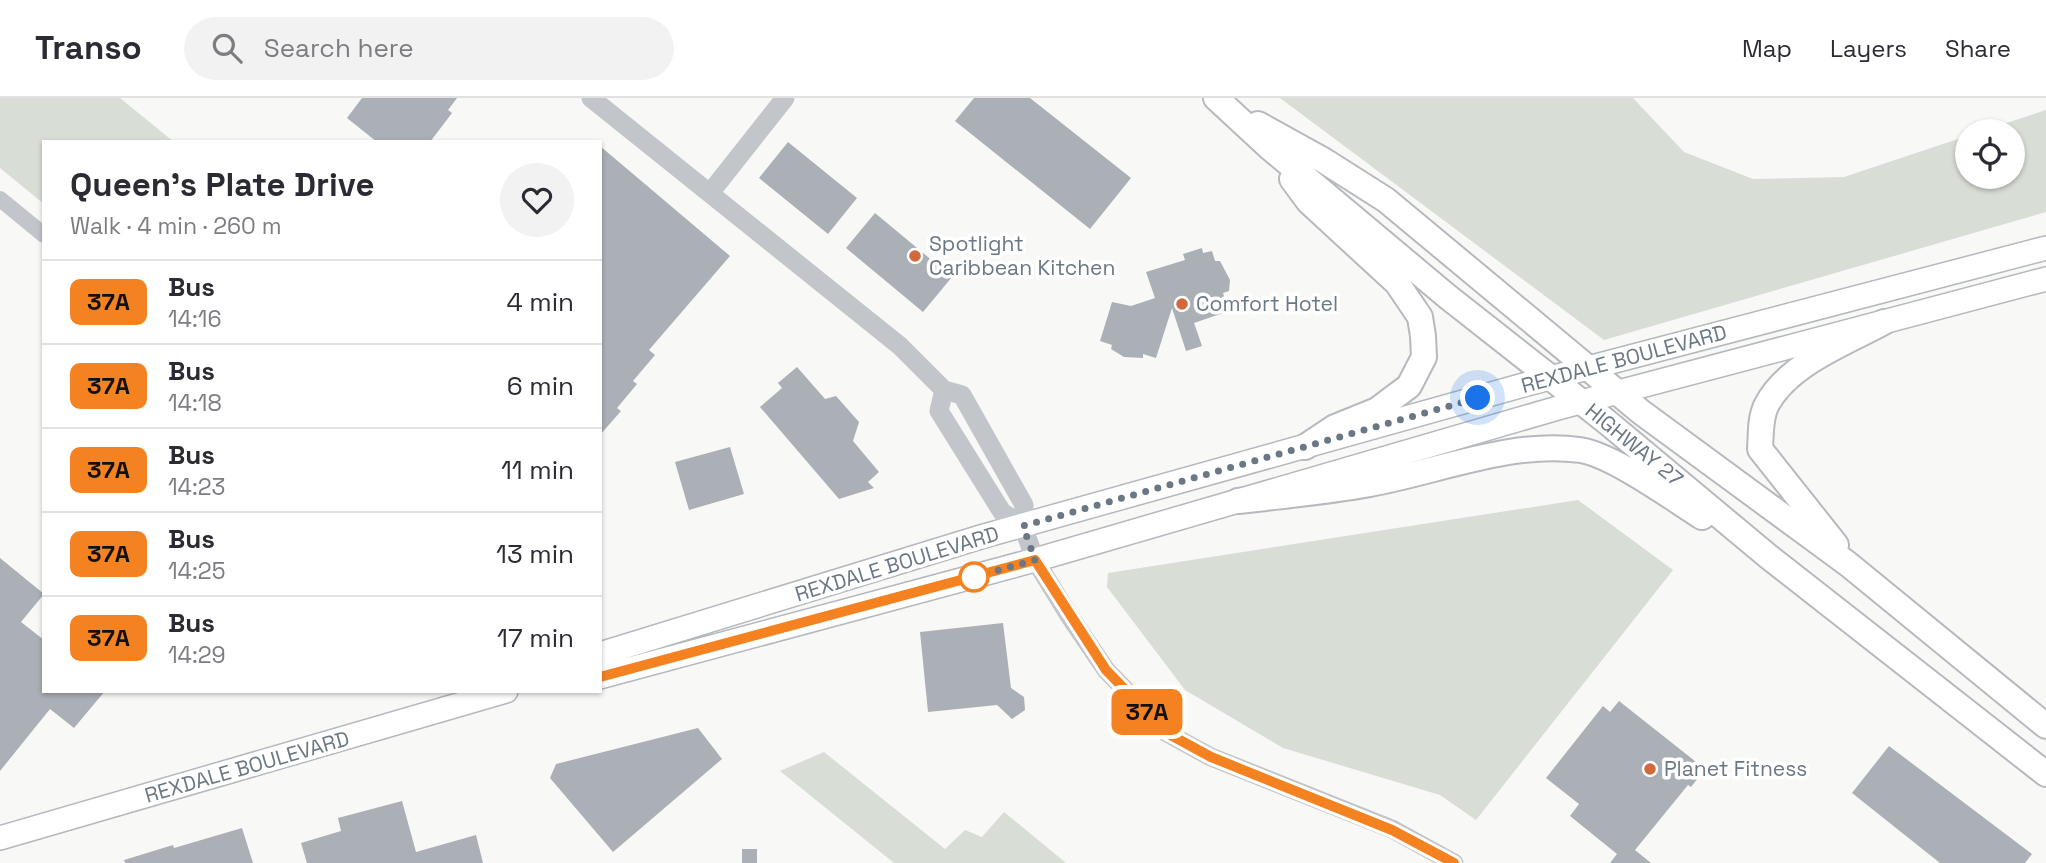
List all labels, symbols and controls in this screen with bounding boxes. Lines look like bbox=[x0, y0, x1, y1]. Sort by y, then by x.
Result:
search box bbox=[184, 17, 674, 80]
text: Transo bbox=[35, 27, 142, 69]
icon: search bbox=[208, 29, 246, 67]
text: Search here bbox=[264, 31, 414, 65]
text: Map bbox=[1742, 33, 1792, 64]
text: Layers bbox=[1830, 33, 1907, 64]
text: Share bbox=[1945, 33, 2011, 64]
map controls bbox=[1955, 119, 2025, 189]
button: locate bbox=[1955, 119, 2025, 189]
button: heart bbox=[500, 163, 574, 237]
text: Queen's Plate Drive bbox=[70, 164, 374, 206]
text: Walk · 4 min · 260 m bbox=[70, 211, 282, 241]
place label: Spotlight Caribbean Kitchen bbox=[929, 230, 1115, 281]
marker: Spotlight Caribbean Kitchen bbox=[907, 248, 923, 264]
text: Bus bbox=[168, 270, 215, 304]
text: 4 min bbox=[506, 285, 574, 319]
text: 37A bbox=[87, 286, 130, 317]
place label: Comfort Hotel bbox=[1196, 290, 1338, 317]
marker: Comfort Hotel bbox=[1174, 296, 1190, 312]
text: 14:16 bbox=[168, 304, 222, 334]
street label: REXDALE BOULEVARD bbox=[1518, 318, 1730, 399]
text: Bus bbox=[168, 354, 215, 388]
text: 6 min bbox=[507, 369, 574, 403]
text: 37A bbox=[87, 370, 130, 401]
your location bbox=[1460, 380, 1495, 415]
text: 14:18 bbox=[168, 388, 222, 418]
street label: HIGHWAY 27 bbox=[1580, 397, 1689, 492]
text: Bus bbox=[168, 438, 215, 472]
text: 11 min bbox=[501, 453, 574, 487]
text: 37A bbox=[87, 454, 130, 485]
text: 14:23 bbox=[168, 472, 226, 502]
street label: REXDALE BOULEVARD bbox=[792, 520, 1002, 607]
text: Bus bbox=[168, 522, 215, 556]
text: 13 min bbox=[496, 537, 574, 571]
text: 37A bbox=[87, 538, 130, 569]
text: 14:25 bbox=[168, 556, 225, 586]
unlabelled marker bbox=[959, 562, 989, 592]
text: Bus bbox=[168, 606, 215, 640]
text: 17 min bbox=[497, 621, 574, 655]
text: 37A bbox=[87, 622, 130, 653]
text: 14:29 bbox=[168, 640, 226, 670]
line badge: 37A bbox=[1107, 689, 1187, 735]
text: 37A bbox=[1125, 696, 1169, 727]
street label: REXDALE BOULEVARD bbox=[141, 724, 352, 809]
place label: Planet Fitness bbox=[1664, 755, 1807, 782]
marker: Planet Fitness bbox=[1642, 761, 1658, 777]

